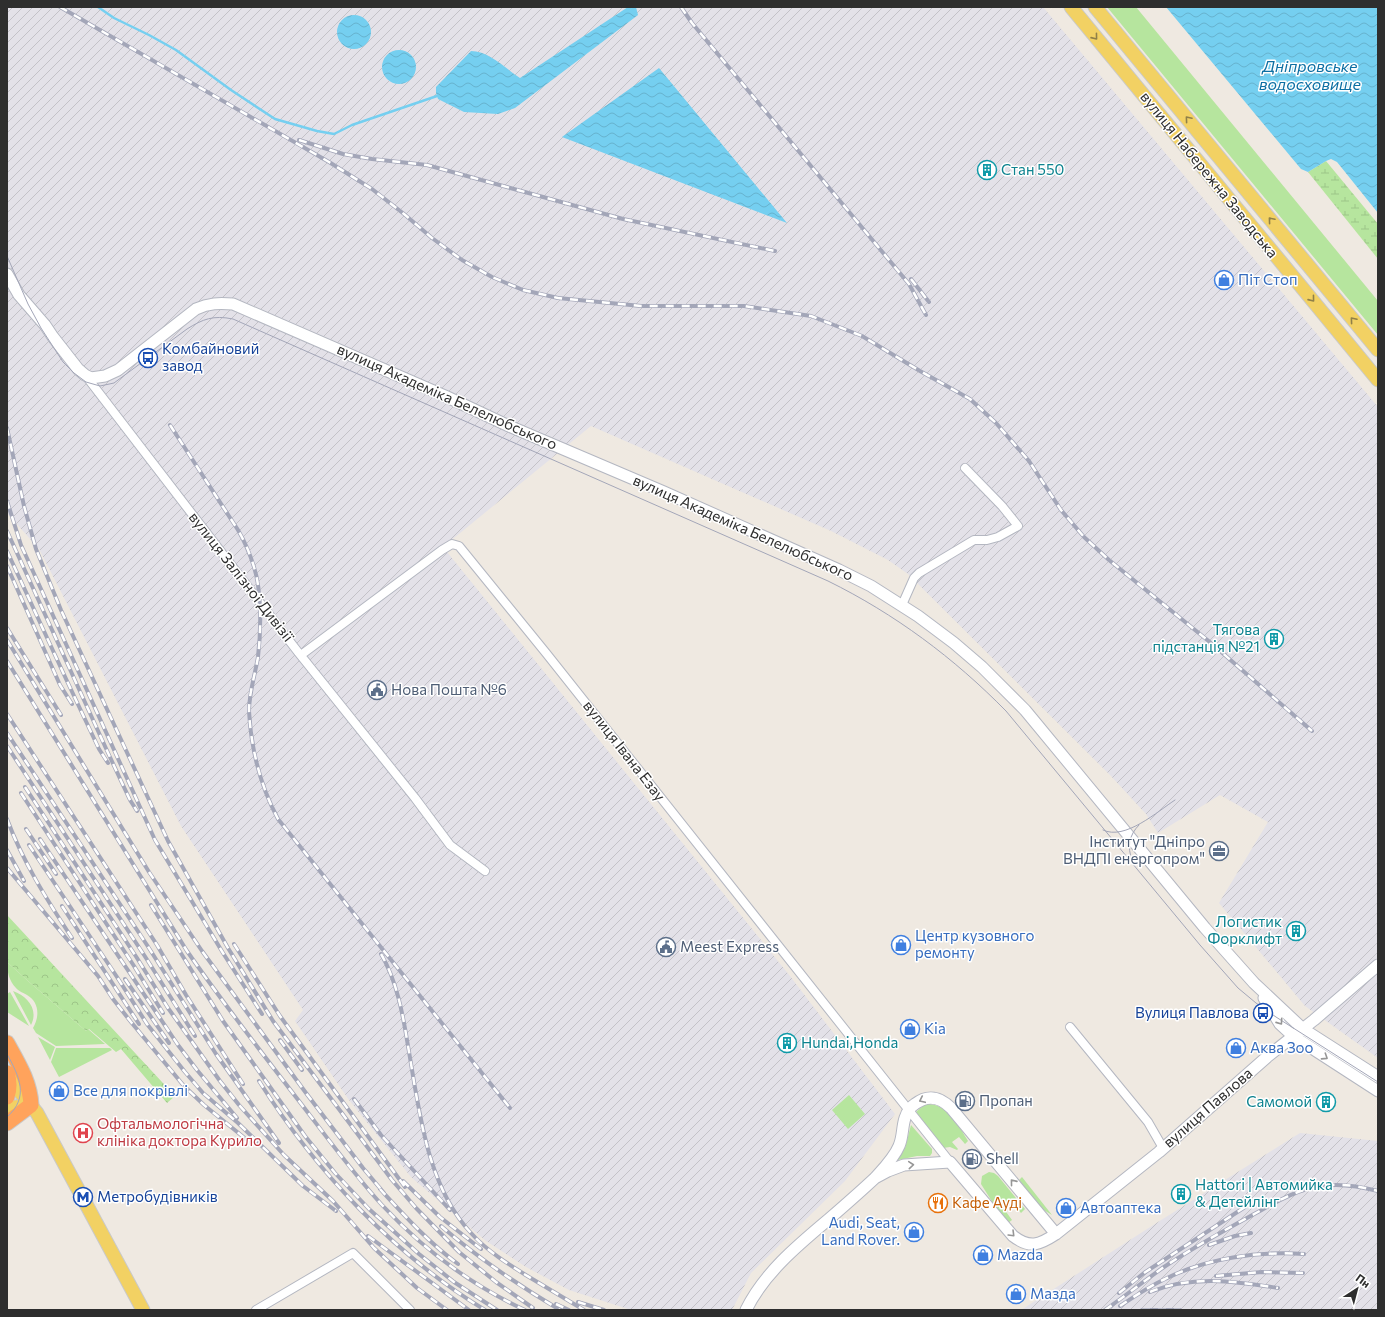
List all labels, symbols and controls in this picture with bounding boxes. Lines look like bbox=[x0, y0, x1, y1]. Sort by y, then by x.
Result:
one-way arrow bbox=[1091, 33, 1098, 40]
water label: Дніпровське водосховище bbox=[1259, 56, 1362, 93]
street label: вулиця Набережна Заводська bbox=[1137, 88, 1282, 261]
one-way arrow bbox=[1186, 117, 1193, 124]
building icon: Стан 550 bbox=[976, 159, 998, 181]
place label: Стан 550 bbox=[1001, 160, 1064, 178]
one-way arrow bbox=[1268, 217, 1275, 225]
shop icon: Піт Стоп bbox=[1213, 269, 1235, 291]
place label: Піт Стоп bbox=[1238, 270, 1298, 288]
one-way arrow bbox=[1307, 295, 1314, 302]
one-way arrow bbox=[1351, 318, 1358, 325]
place label: Комбайновий завод bbox=[162, 339, 259, 374]
street label: вулиця Академіка Белелюбського bbox=[335, 339, 560, 453]
bus stop icon: Комбайновий завод bbox=[137, 347, 159, 369]
street label: вулиця Академіка Белелюбського bbox=[631, 470, 856, 584]
street label: вулиця Залізної Дивізії bbox=[186, 508, 299, 646]
place label: Тягова пiдстанцiя №21 bbox=[1152, 620, 1260, 655]
building icon: Тягова пiдстанцiя №21 bbox=[1263, 628, 1285, 650]
public building icon: Нова Пошта №6 bbox=[366, 679, 388, 701]
place label: Нова Пошта №6 bbox=[391, 680, 507, 698]
street label: вулиця Івана Езау bbox=[580, 697, 670, 804]
place label: Інститут "Дніпро ВНДПІ енергопром" bbox=[1063, 832, 1205, 867]
office icon: Інститут "Дніпро ВНДПІ енергопром" bbox=[1208, 840, 1230, 862]
place label: Логистик Форклифт bbox=[1207, 912, 1282, 947]
building icon: Логистик Форклифт bbox=[1285, 920, 1307, 942]
place label: Центр кузовного ремонту bbox=[915, 926, 1035, 961]
shop icon: Центр кузовного ремонту bbox=[890, 934, 912, 956]
public building icon: Meest Express bbox=[655, 936, 677, 958]
place label: Meest Express bbox=[680, 937, 779, 955]
bus stop icon: Вулиця Павлова bbox=[1252, 1002, 1274, 1024]
place label: Вулиця Павлова bbox=[1135, 1003, 1249, 1021]
shop icon: Kia bbox=[899, 1018, 921, 1040]
one-way arrow bbox=[1275, 1018, 1283, 1025]
place label: Kia bbox=[924, 1019, 946, 1037]
building icon: Hundai,Honda bbox=[776, 1032, 798, 1054]
place label: Hundai,Honda bbox=[801, 1033, 898, 1051]
shop icon: Аква Зоо bbox=[1225, 1037, 1247, 1059]
place label: Аква Зоо bbox=[1250, 1038, 1314, 1056]
one-way arrow bbox=[1321, 1053, 1328, 1060]
street label: вулиця Павлова bbox=[1159, 1064, 1256, 1151]
shop icon: Все для покрівлі bbox=[48, 1080, 70, 1102]
place label: Все для покрівлі bbox=[73, 1081, 188, 1099]
fuel station icon: Пропан bbox=[954, 1090, 976, 1112]
place label: Пропан bbox=[979, 1091, 1033, 1109]
building icon: Самомой bbox=[1315, 1091, 1337, 1113]
place label: Самомой bbox=[1246, 1092, 1312, 1110]
one-way arrow bbox=[919, 1095, 927, 1103]
place label: Офтальмологічна клініка доктора Курило bbox=[97, 1114, 262, 1149]
hospital icon: Офтальмологічна клініка доктора Курило bbox=[72, 1122, 94, 1144]
fuel station icon: Shell bbox=[961, 1148, 983, 1170]
place label: Shell bbox=[986, 1149, 1019, 1167]
one-way arrow bbox=[908, 1160, 914, 1169]
place label: Hattori | Автомийка & Детейлінг bbox=[1195, 1175, 1333, 1210]
one-way arrow bbox=[1011, 1180, 1018, 1187]
building icon: Hattori | Автомийка & Детейлінг bbox=[1170, 1183, 1192, 1205]
metro station icon: Метробудівників bbox=[72, 1186, 94, 1208]
place label: Метробудівників bbox=[97, 1187, 218, 1205]
restaurant icon: Кафе Ауді bbox=[927, 1192, 949, 1214]
place label: Кафе Ауді bbox=[952, 1193, 1022, 1211]
shop icon: Автоаптека bbox=[1055, 1197, 1077, 1219]
place label: Автоаптека bbox=[1080, 1198, 1161, 1216]
place label: Audi, Seat, Land Rover. bbox=[821, 1213, 900, 1248]
shop icon: Audi, Seat, Land Rover. bbox=[903, 1221, 925, 1243]
one-way arrow bbox=[1007, 1229, 1015, 1237]
shop icon: Mazda bbox=[972, 1244, 994, 1266]
place label: Mazda bbox=[997, 1245, 1043, 1263]
north arrow bbox=[1337, 1269, 1377, 1309]
text: Пн bbox=[1353, 1271, 1373, 1290]
shop icon: Мазда bbox=[1005, 1283, 1027, 1305]
place label: Мазда bbox=[1030, 1284, 1076, 1302]

